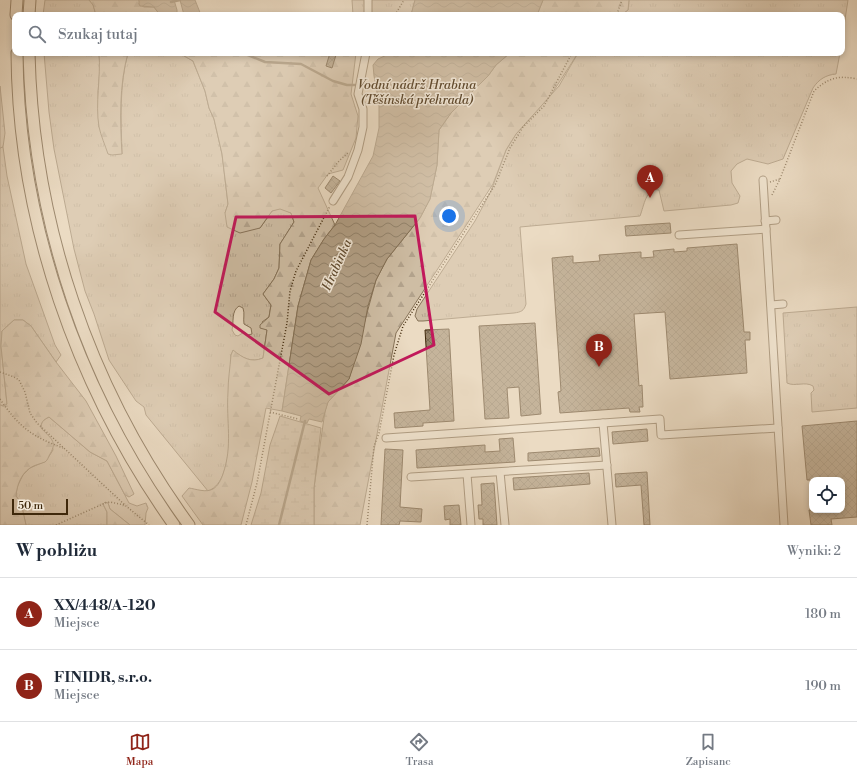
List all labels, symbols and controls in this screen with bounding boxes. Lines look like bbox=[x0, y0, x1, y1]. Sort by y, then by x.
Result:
search box bbox=[12, 12, 845, 56]
icon: search bbox=[26, 23, 48, 45]
text: Szukaj tutaj bbox=[58, 25, 138, 44]
water label: Vodní nádrž Hrabina (Těšínská přehrada) bbox=[358, 77, 477, 108]
pin: A bbox=[637, 165, 663, 198]
your location bbox=[439, 206, 459, 226]
water label: Hrabinka bbox=[318, 236, 356, 294]
pin: B bbox=[586, 334, 612, 367]
map controls bbox=[809, 477, 845, 513]
button: locate bbox=[809, 477, 845, 513]
scale bar bbox=[12, 497, 68, 516]
text: 50 m bbox=[18, 499, 43, 513]
text: W pobliżu bbox=[16, 540, 97, 562]
text: Wyniki: 2 bbox=[787, 543, 841, 559]
text: XX/448/A-120 bbox=[54, 596, 156, 615]
text: A bbox=[24, 606, 34, 622]
text: 180 m bbox=[805, 606, 841, 622]
text: Miejsce bbox=[54, 615, 99, 631]
text: FINIDR, s.r.o. bbox=[54, 668, 152, 687]
text: B bbox=[24, 678, 34, 694]
text: 190 m bbox=[805, 678, 841, 694]
text: Miejsce bbox=[54, 687, 99, 703]
tab: Mapa bbox=[126, 731, 153, 769]
tab: Trasa bbox=[406, 731, 433, 769]
tab: Zapisane bbox=[686, 731, 731, 769]

